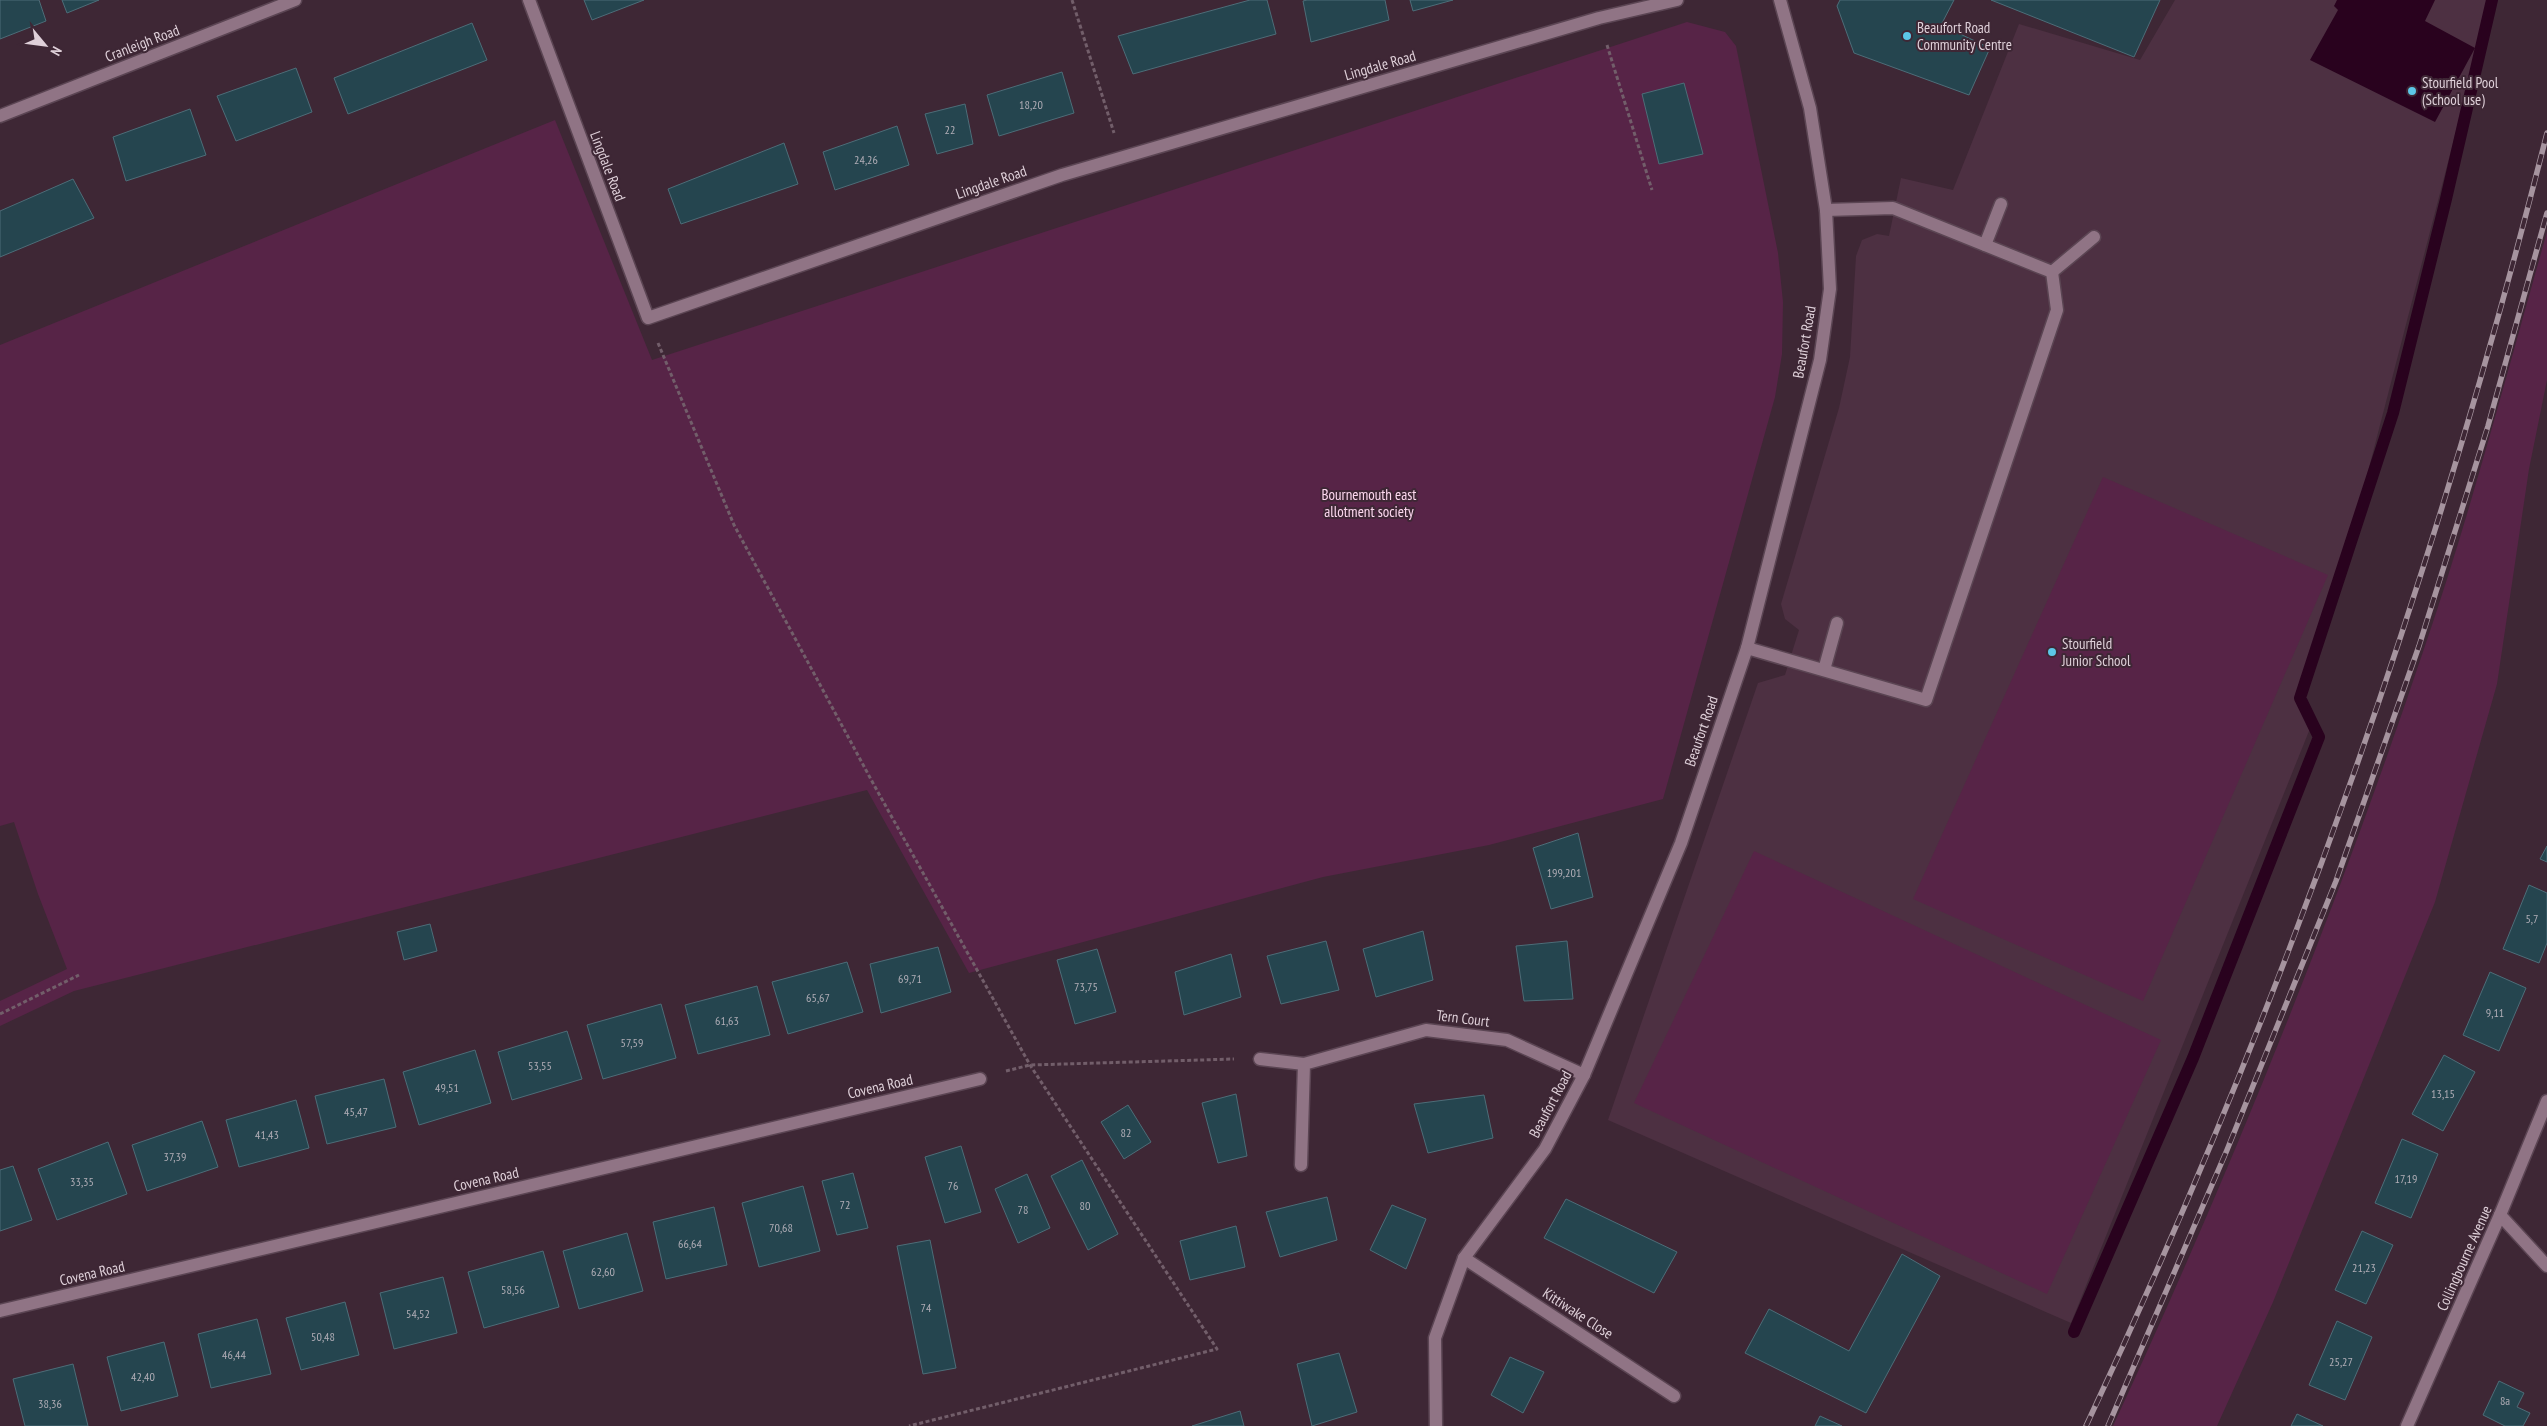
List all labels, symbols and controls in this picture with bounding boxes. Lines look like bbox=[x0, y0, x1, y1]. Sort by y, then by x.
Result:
place label: Beaufort Road Community Centre bbox=[1917, 18, 2012, 54]
north arrow bbox=[20, 20, 70, 70]
street label: Cranleigh Road bbox=[102, 20, 182, 66]
marker: Beaufort Road Community Centre bbox=[1901, 30, 1913, 42]
text: N bbox=[47, 44, 66, 59]
street label: Lingdale Road bbox=[1342, 46, 1418, 84]
place label: Stourfield Pool (School use) bbox=[2422, 73, 2499, 109]
marker: Stourfield Pool (School use) bbox=[2406, 85, 2418, 97]
house number: 18,20 bbox=[1019, 97, 1043, 112]
house number: 22 bbox=[945, 122, 955, 137]
street label: Lingdale Road bbox=[586, 128, 630, 204]
house number: 24,26 bbox=[854, 152, 878, 167]
street label: Lingdale Road bbox=[953, 161, 1029, 203]
street label: Beaufort Road bbox=[1788, 304, 1820, 380]
park label: Bournemouth east allotment society bbox=[1322, 485, 1417, 521]
place label: Stourfield Junior School bbox=[2061, 634, 2131, 670]
marker: Stourfield Junior School bbox=[2046, 646, 2058, 658]
street label: Beaufort Road bbox=[1680, 693, 1722, 769]
house number: 199,201 bbox=[1547, 865, 1581, 880]
house number: 5,7 bbox=[2525, 911, 2539, 926]
house number: 69,71 bbox=[898, 971, 922, 986]
house number: 73,75 bbox=[1074, 979, 1098, 994]
house number: 65,67 bbox=[806, 990, 830, 1005]
street label: Tern Court bbox=[1435, 1005, 1491, 1031]
house number: 9,11 bbox=[2486, 1005, 2504, 1020]
house number: 61,63 bbox=[715, 1013, 739, 1028]
house number: 57,59 bbox=[621, 1035, 643, 1050]
house number: 53,55 bbox=[528, 1058, 552, 1073]
street label: Beaufort Road bbox=[1524, 1067, 1576, 1141]
street label: Covena Road bbox=[846, 1069, 914, 1103]
house number: 49,51 bbox=[435, 1080, 459, 1095]
house number: 13,15 bbox=[2431, 1086, 2455, 1101]
house number: 45,47 bbox=[344, 1104, 368, 1119]
house number: 82 bbox=[1121, 1125, 1131, 1140]
house number: 41,43 bbox=[255, 1127, 279, 1142]
house number: 37,39 bbox=[164, 1149, 186, 1164]
street label: Covena Road bbox=[452, 1162, 520, 1196]
house number: 17,19 bbox=[2395, 1171, 2417, 1186]
house number: 33,35 bbox=[70, 1174, 94, 1189]
house number: 76 bbox=[948, 1178, 958, 1193]
house number: 72 bbox=[840, 1197, 850, 1212]
house number: 80 bbox=[1080, 1198, 1090, 1213]
house number: 78 bbox=[1018, 1202, 1028, 1217]
street label: Collingbourne Avenue bbox=[2432, 1202, 2496, 1314]
house number: 70,68 bbox=[769, 1220, 793, 1235]
house number: 66,64 bbox=[678, 1236, 703, 1251]
street label: Covena Road bbox=[58, 1256, 126, 1290]
house number: 21,23 bbox=[2352, 1260, 2376, 1275]
house number: 62,60 bbox=[591, 1264, 615, 1279]
house number: 58,56 bbox=[501, 1282, 525, 1297]
street label: Kittiwake Close bbox=[1539, 1283, 1617, 1343]
house number: 74 bbox=[921, 1300, 932, 1315]
house number: 54,52 bbox=[406, 1306, 430, 1321]
house number: 50,48 bbox=[311, 1329, 335, 1344]
house number: 46,44 bbox=[222, 1347, 247, 1362]
house number: 25,27 bbox=[2329, 1354, 2353, 1369]
house number: 42,40 bbox=[131, 1369, 155, 1384]
house number: 8a bbox=[2500, 1393, 2510, 1408]
house number: 38,36 bbox=[38, 1396, 62, 1411]

